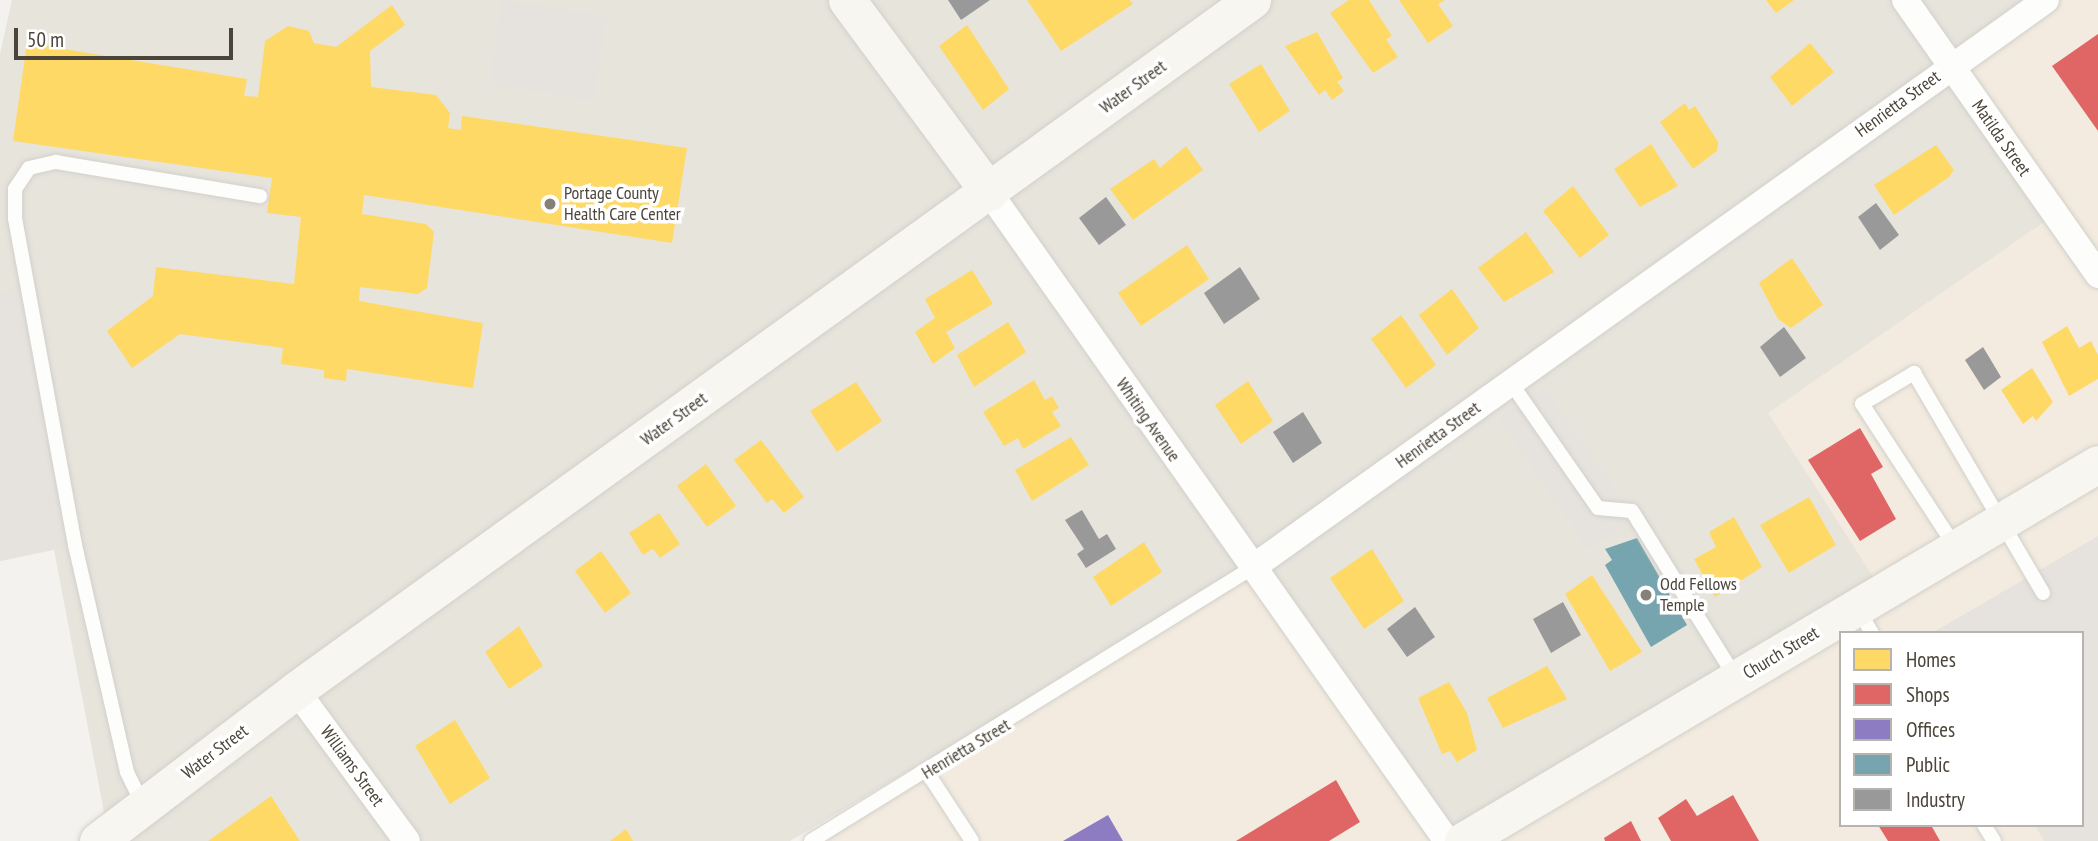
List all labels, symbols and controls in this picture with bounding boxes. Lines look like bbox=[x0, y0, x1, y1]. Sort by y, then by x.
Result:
scale bar bbox=[18, 14, 236, 58]
text: 50 m bbox=[27, 26, 64, 53]
street label: Water Street bbox=[1096, 56, 1170, 118]
street label: Henrietta Street bbox=[1851, 66, 1945, 142]
street label: Matilda Street bbox=[1967, 96, 2035, 180]
place label: Portage County Health Care Center bbox=[564, 183, 681, 226]
marker: Portage County Health Care Center bbox=[542, 196, 558, 212]
street label: Whiting Avenue bbox=[1111, 374, 1185, 466]
street label: Water Street bbox=[637, 388, 711, 450]
street label: Henrietta Street bbox=[1391, 397, 1485, 473]
place label: Odd Fellows Temple bbox=[1660, 574, 1737, 616]
marker: Odd Fellows Temple bbox=[1638, 587, 1654, 603]
street label: Church Street bbox=[1739, 622, 1823, 684]
legend bbox=[1839, 631, 2084, 827]
text: Homes bbox=[1906, 646, 1956, 673]
text: Shops bbox=[1906, 681, 1950, 708]
street label: Henrietta Street bbox=[918, 714, 1014, 784]
text: Offices bbox=[1906, 716, 1955, 743]
street label: Water Street bbox=[178, 720, 252, 784]
street label: Williams Street bbox=[316, 721, 388, 811]
text: Public bbox=[1906, 751, 1950, 778]
text: Industry bbox=[1906, 786, 1965, 813]

